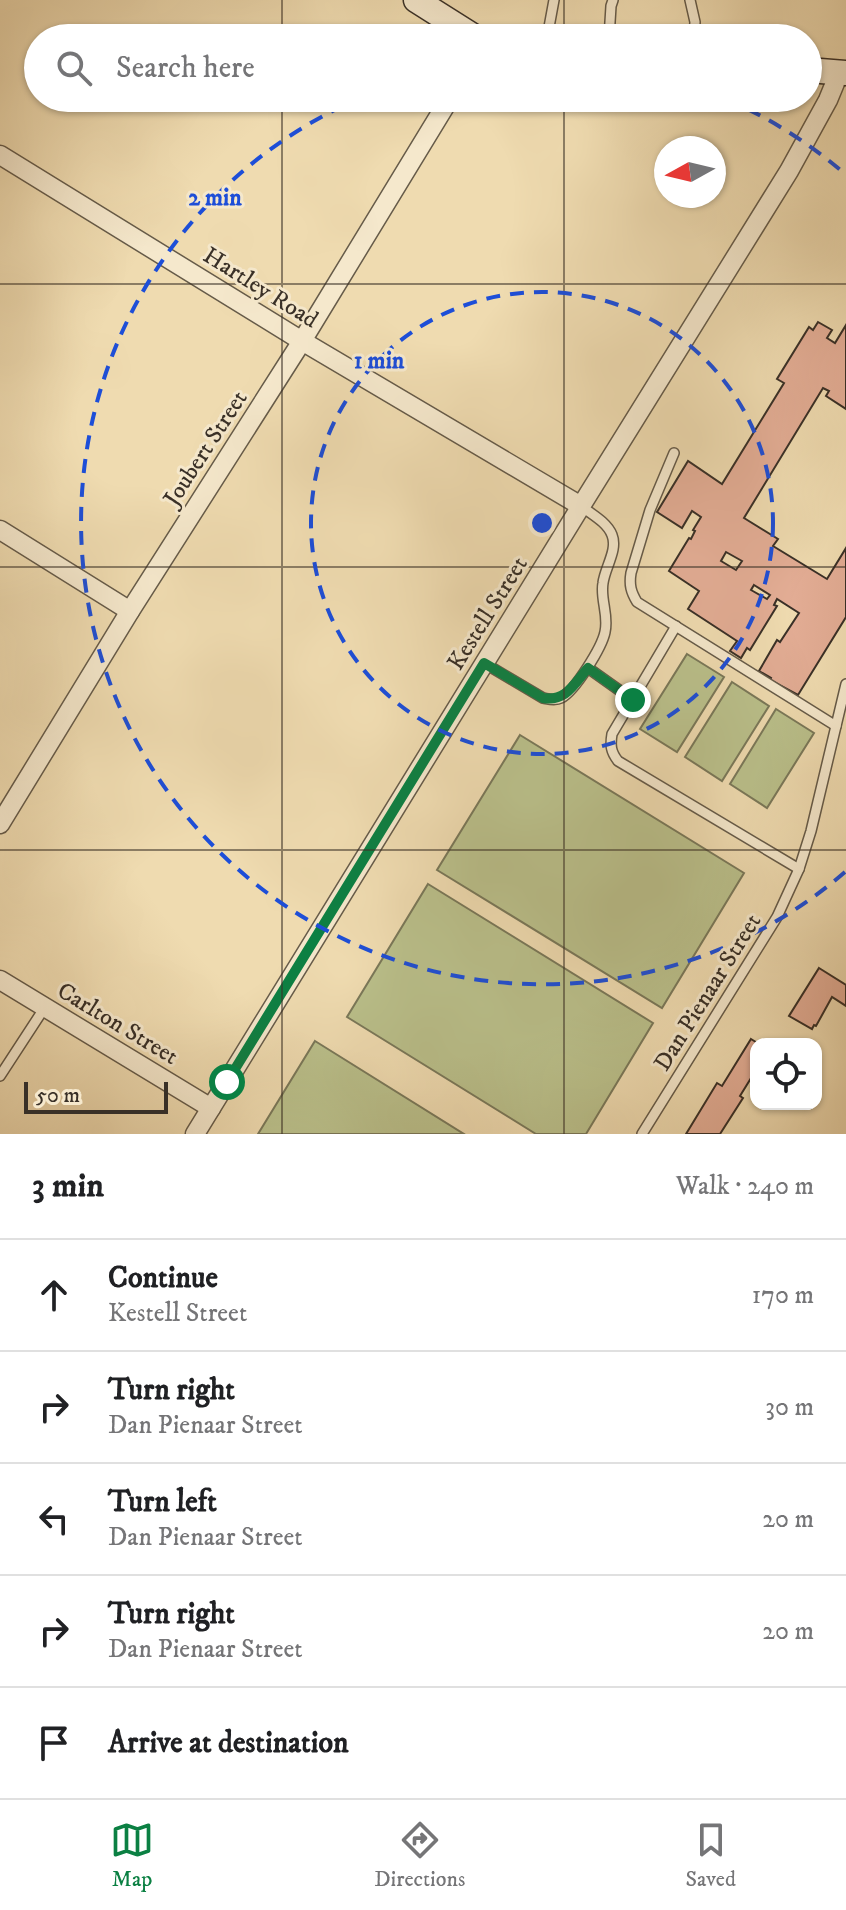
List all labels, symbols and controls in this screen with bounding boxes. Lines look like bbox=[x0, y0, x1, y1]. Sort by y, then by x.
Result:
search box bbox=[24, 24, 822, 112]
icon: search bbox=[52, 46, 96, 90]
text: Search here bbox=[116, 50, 255, 87]
north arrow bbox=[654, 136, 726, 208]
text: 2 min bbox=[188, 183, 242, 213]
street label: Hartley Road bbox=[197, 241, 324, 335]
text: 1 min bbox=[354, 346, 405, 376]
street label: Joubert Street bbox=[156, 385, 255, 514]
centre of rings bbox=[528, 509, 556, 537]
street label: Kestell Street bbox=[441, 551, 535, 676]
route end bbox=[615, 682, 651, 718]
street label: Dan Pienaar Street bbox=[648, 908, 768, 1077]
street label: Carlton Street bbox=[52, 976, 184, 1072]
map controls bbox=[750, 1038, 822, 1110]
button: locate bbox=[750, 1038, 822, 1110]
route start bbox=[209, 1064, 245, 1100]
scale bar bbox=[24, 1078, 168, 1114]
text: 50 m bbox=[36, 1082, 80, 1109]
text: 3 min bbox=[32, 1165, 104, 1207]
text: Walk · 240 m bbox=[676, 1170, 814, 1203]
text: Continue bbox=[108, 1260, 218, 1297]
icon: ahead bbox=[32, 1273, 76, 1317]
text: 170 m bbox=[752, 1279, 814, 1312]
text: Kestell Street bbox=[108, 1297, 247, 1330]
text: Turn right bbox=[108, 1372, 235, 1409]
icon: right bbox=[32, 1385, 76, 1429]
text: 30 m bbox=[765, 1391, 814, 1424]
text: Dan Pienaar Street bbox=[108, 1409, 303, 1442]
text: Turn left bbox=[108, 1484, 217, 1521]
icon: left bbox=[32, 1497, 76, 1541]
text: 20 m bbox=[762, 1503, 814, 1536]
text: Dan Pienaar Street bbox=[108, 1521, 303, 1554]
text: Turn right bbox=[108, 1596, 235, 1633]
icon: right bbox=[32, 1609, 76, 1653]
text: 20 m bbox=[762, 1615, 814, 1648]
text: Dan Pienaar Street bbox=[108, 1633, 303, 1666]
icon: arrive bbox=[32, 1721, 76, 1765]
text: Arrive at destination bbox=[108, 1725, 349, 1762]
tab: Map bbox=[110, 1818, 154, 1893]
tab: Directions bbox=[374, 1818, 465, 1893]
tab: Saved bbox=[685, 1818, 736, 1893]

